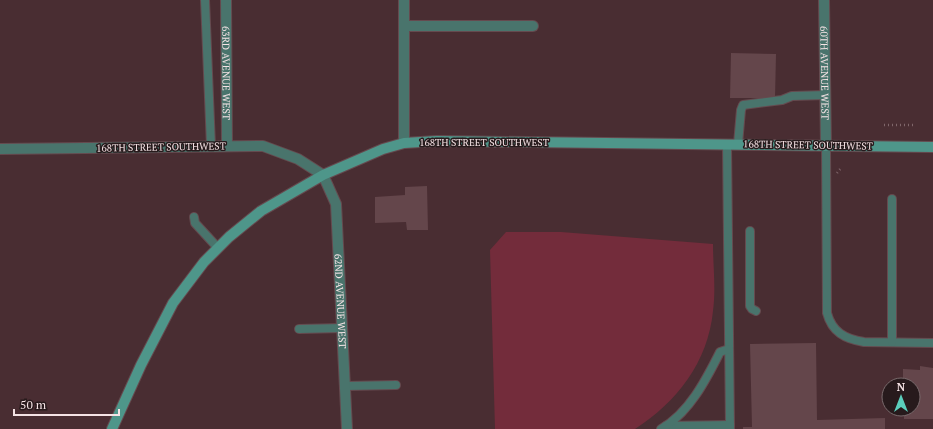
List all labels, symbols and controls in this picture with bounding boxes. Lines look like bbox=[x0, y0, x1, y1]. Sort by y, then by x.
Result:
street label: 63RD AVENUE WEST bbox=[220, 26, 233, 120]
street label: 60TH AVENUE WEST bbox=[818, 26, 832, 120]
street label: 168TH STREET SOUTHWEST bbox=[419, 136, 549, 149]
street label: 168TH STREET SOUTHWEST bbox=[743, 137, 873, 153]
street label: 168TH STREET SOUTHWEST bbox=[96, 139, 226, 155]
street label: 62ND AVENUE WEST bbox=[332, 253, 350, 349]
north arrow bbox=[881, 377, 921, 417]
text: N bbox=[897, 380, 906, 394]
scale bar bbox=[14, 391, 119, 417]
text: 50 m bbox=[20, 397, 47, 412]

